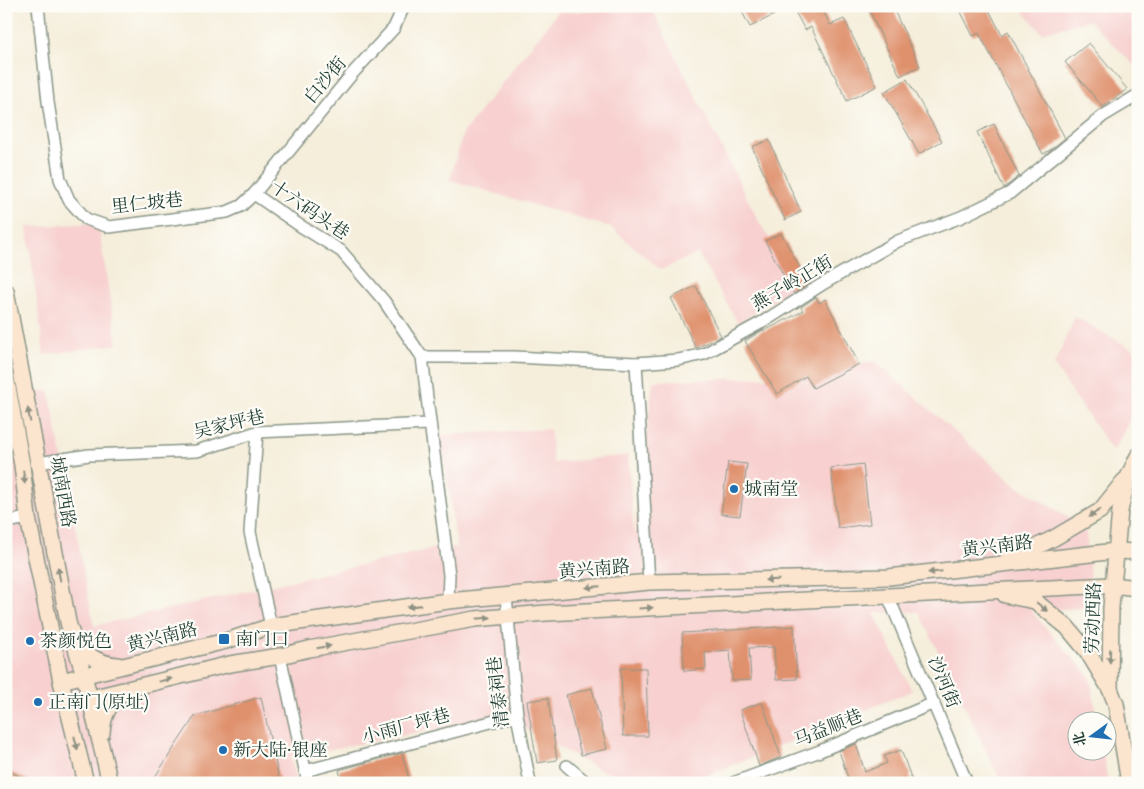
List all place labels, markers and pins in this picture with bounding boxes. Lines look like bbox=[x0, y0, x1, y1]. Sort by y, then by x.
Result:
place label: 城南堂 bbox=[744, 477, 798, 502]
marker: 城南堂 bbox=[728, 483, 740, 495]
place label: 南门口 bbox=[235, 627, 289, 652]
place label: 茶颜悦色 bbox=[40, 629, 112, 654]
marker: 南门口 bbox=[217, 632, 231, 646]
marker: 茶颜悦色 bbox=[24, 635, 36, 647]
place label: 正南门(原址) bbox=[48, 690, 149, 715]
marker: 正南门(原址) bbox=[32, 696, 44, 708]
place label: 新大陆·银座 bbox=[233, 738, 328, 763]
marker: 新大陆·银座 bbox=[217, 744, 229, 756]

